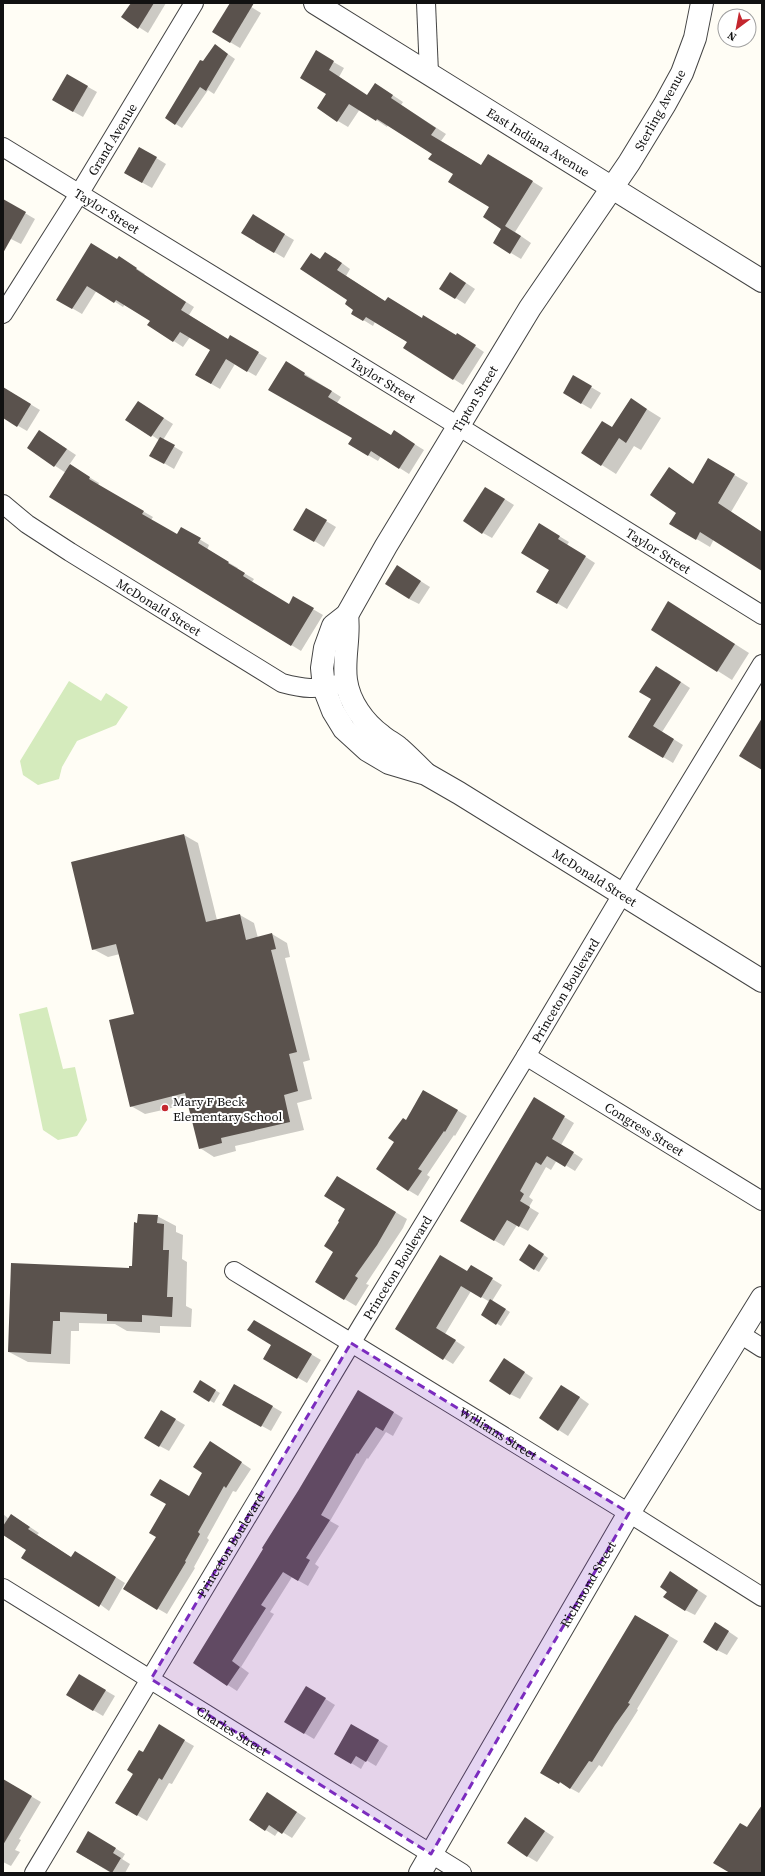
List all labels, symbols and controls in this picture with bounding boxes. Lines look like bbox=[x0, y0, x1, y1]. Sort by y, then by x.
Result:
north arrow bbox=[717, 8, 757, 48]
text: N bbox=[725, 28, 739, 45]
street label: Sterling Avenue bbox=[631, 66, 690, 154]
street label: Grand Avenue bbox=[84, 99, 141, 179]
street label: East Indiana Avenue bbox=[484, 103, 593, 181]
street label: Taylor Street bbox=[71, 184, 143, 238]
street label: Taylor Street bbox=[348, 354, 420, 407]
street label: Tipton Street bbox=[448, 362, 502, 435]
street label: Taylor Street bbox=[623, 524, 695, 578]
street label: McDonald Street bbox=[113, 574, 205, 640]
street label: McDonald Street bbox=[549, 845, 641, 910]
street label: Princeton Boulevard bbox=[527, 934, 603, 1046]
place label: Mary F Beck Elementary School bbox=[173, 1093, 282, 1125]
street label: Congress Street bbox=[602, 1098, 688, 1160]
marker: Mary F Beck Elementary School bbox=[160, 1103, 170, 1113]
street label: Princeton Boulevard bbox=[359, 1212, 436, 1323]
street label: Williams Street bbox=[456, 1403, 541, 1464]
street label: Princeton Boulevard bbox=[192, 1489, 268, 1601]
street label: Richmond Street bbox=[556, 1537, 620, 1630]
street label: Charles Street bbox=[194, 1702, 272, 1759]

